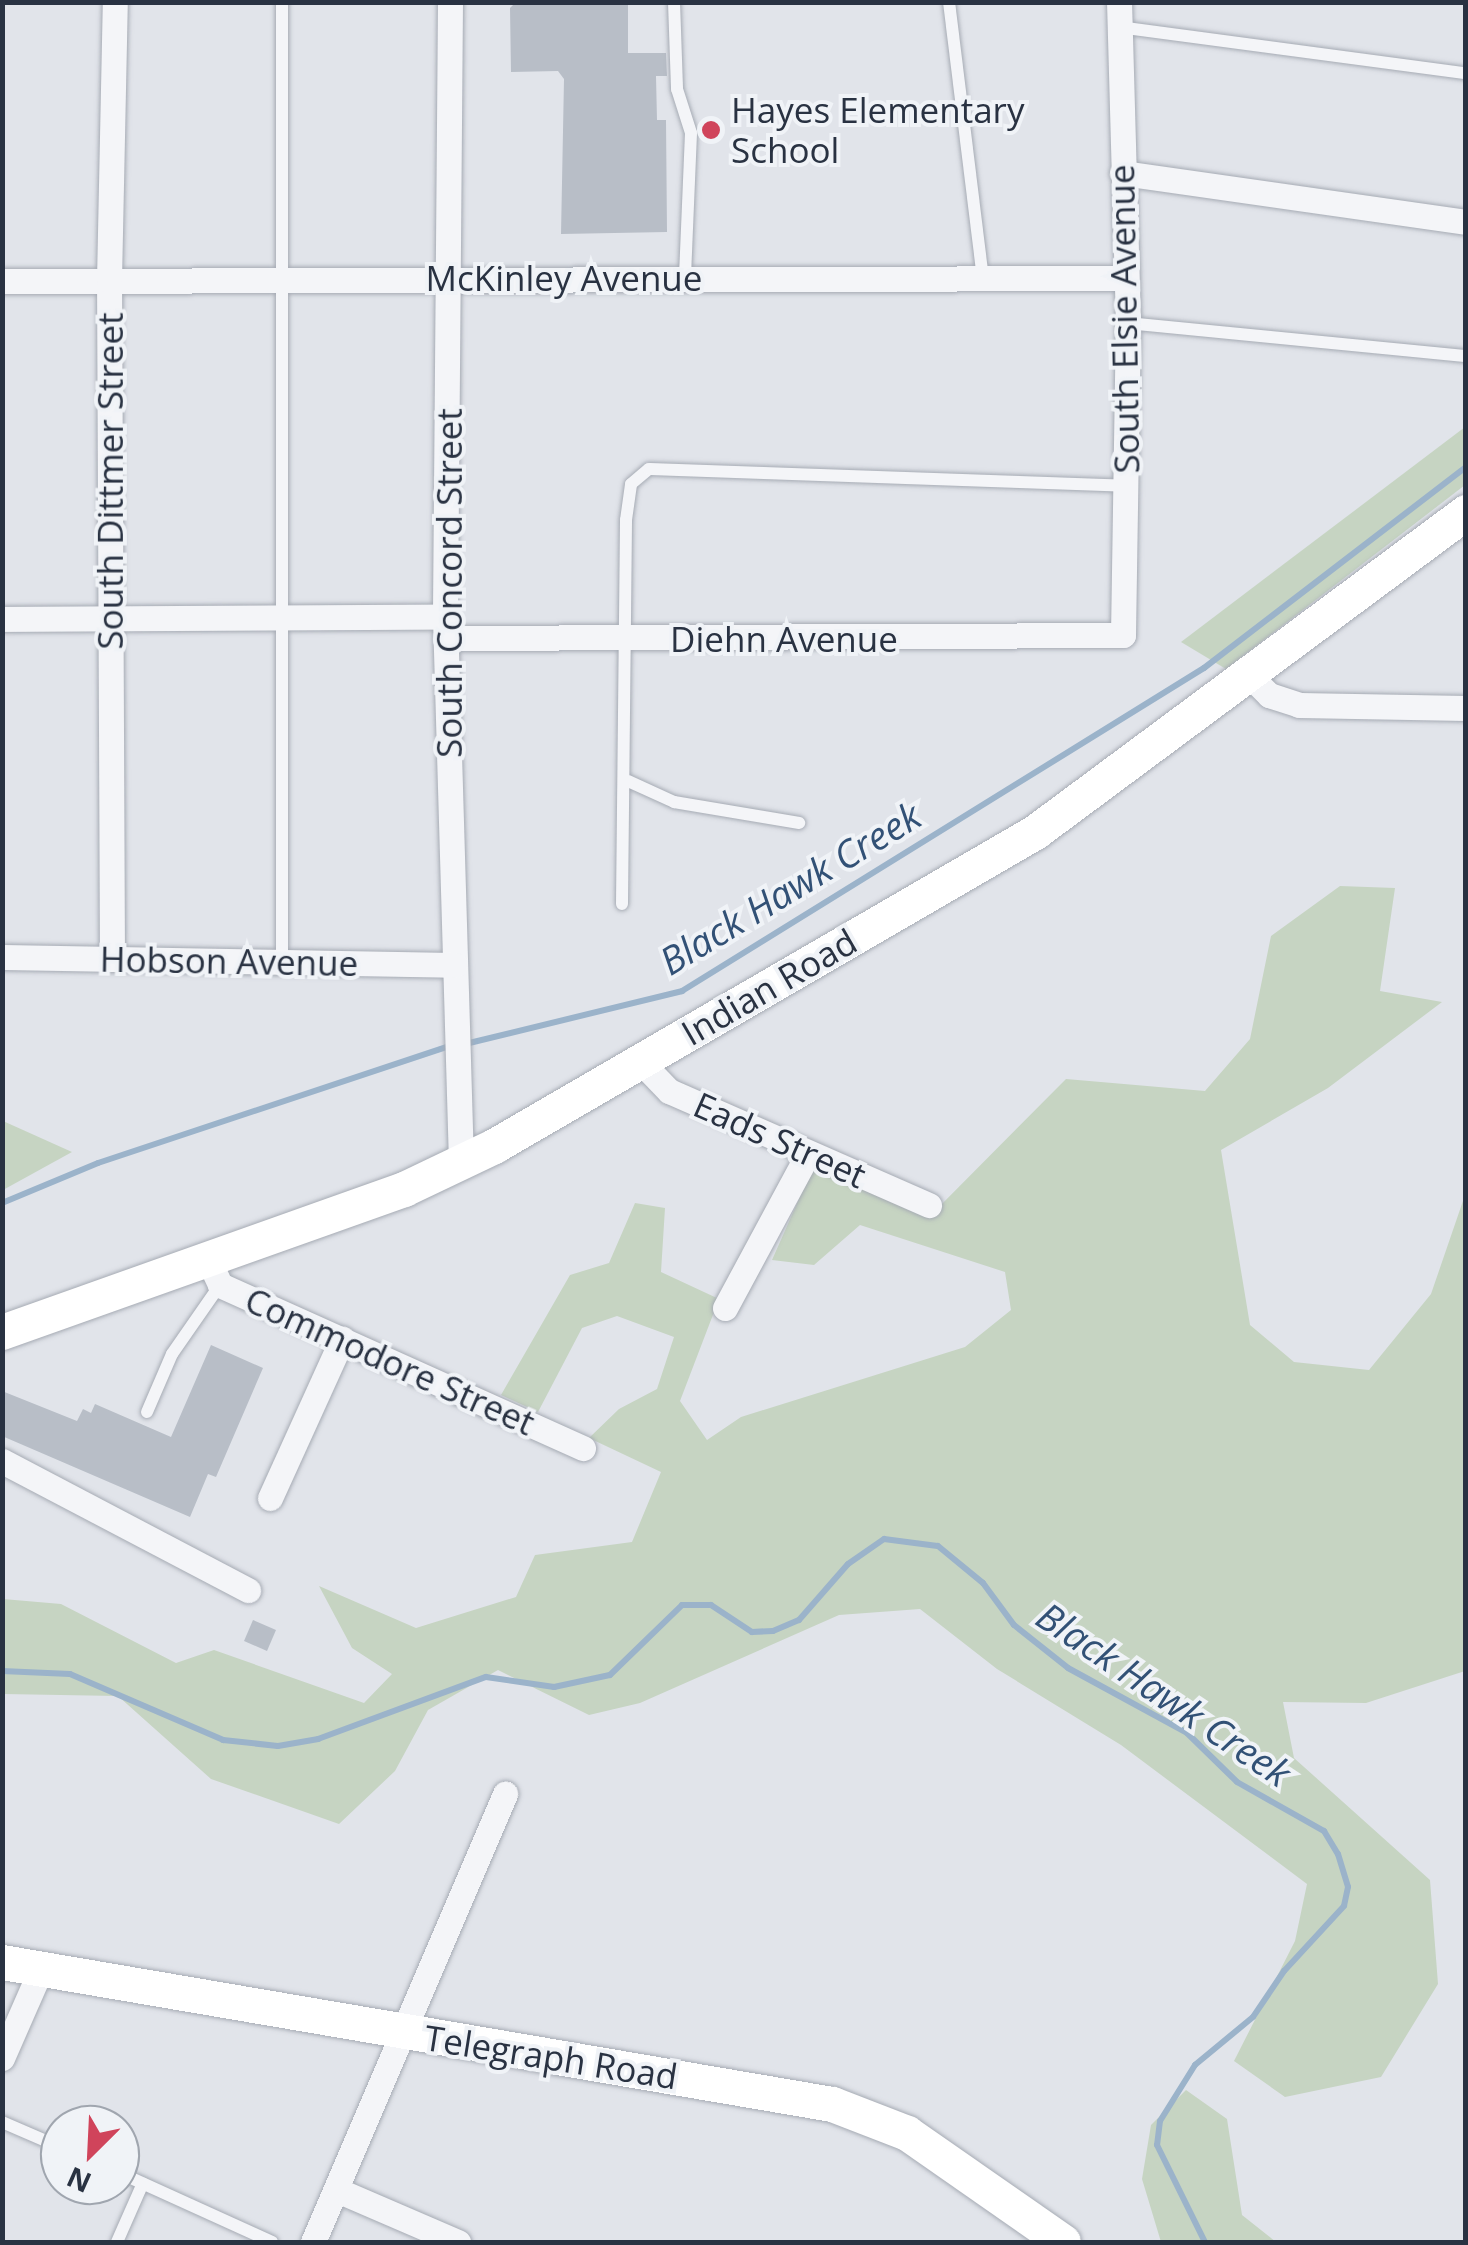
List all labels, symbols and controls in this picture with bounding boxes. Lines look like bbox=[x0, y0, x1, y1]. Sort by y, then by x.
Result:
place label: Hayes Elementary School bbox=[731, 89, 1024, 171]
marker: Hayes Elementary School bbox=[700, 119, 722, 141]
street label: South Elsie Avenue bbox=[1100, 164, 1148, 474]
street label: McKinley Avenue bbox=[426, 257, 702, 299]
street label: South Dittmer Street bbox=[89, 312, 131, 650]
street label: South Concord Street bbox=[428, 408, 470, 758]
street label: Diehn Avenue bbox=[670, 618, 898, 660]
water label: Black Hawk Creek bbox=[651, 792, 929, 984]
street label: Indian Road bbox=[674, 920, 864, 1054]
street label: Hobson Avenue bbox=[99, 938, 359, 984]
street label: Eads Street bbox=[687, 1083, 873, 1197]
street label: Commodore Street bbox=[239, 1278, 541, 1444]
water label: Black Hawk Creek bbox=[1028, 1592, 1300, 1796]
street label: Telegraph Road bbox=[421, 2016, 681, 2098]
north arrow bbox=[40, 2105, 140, 2205]
text: N bbox=[60, 2159, 97, 2203]

